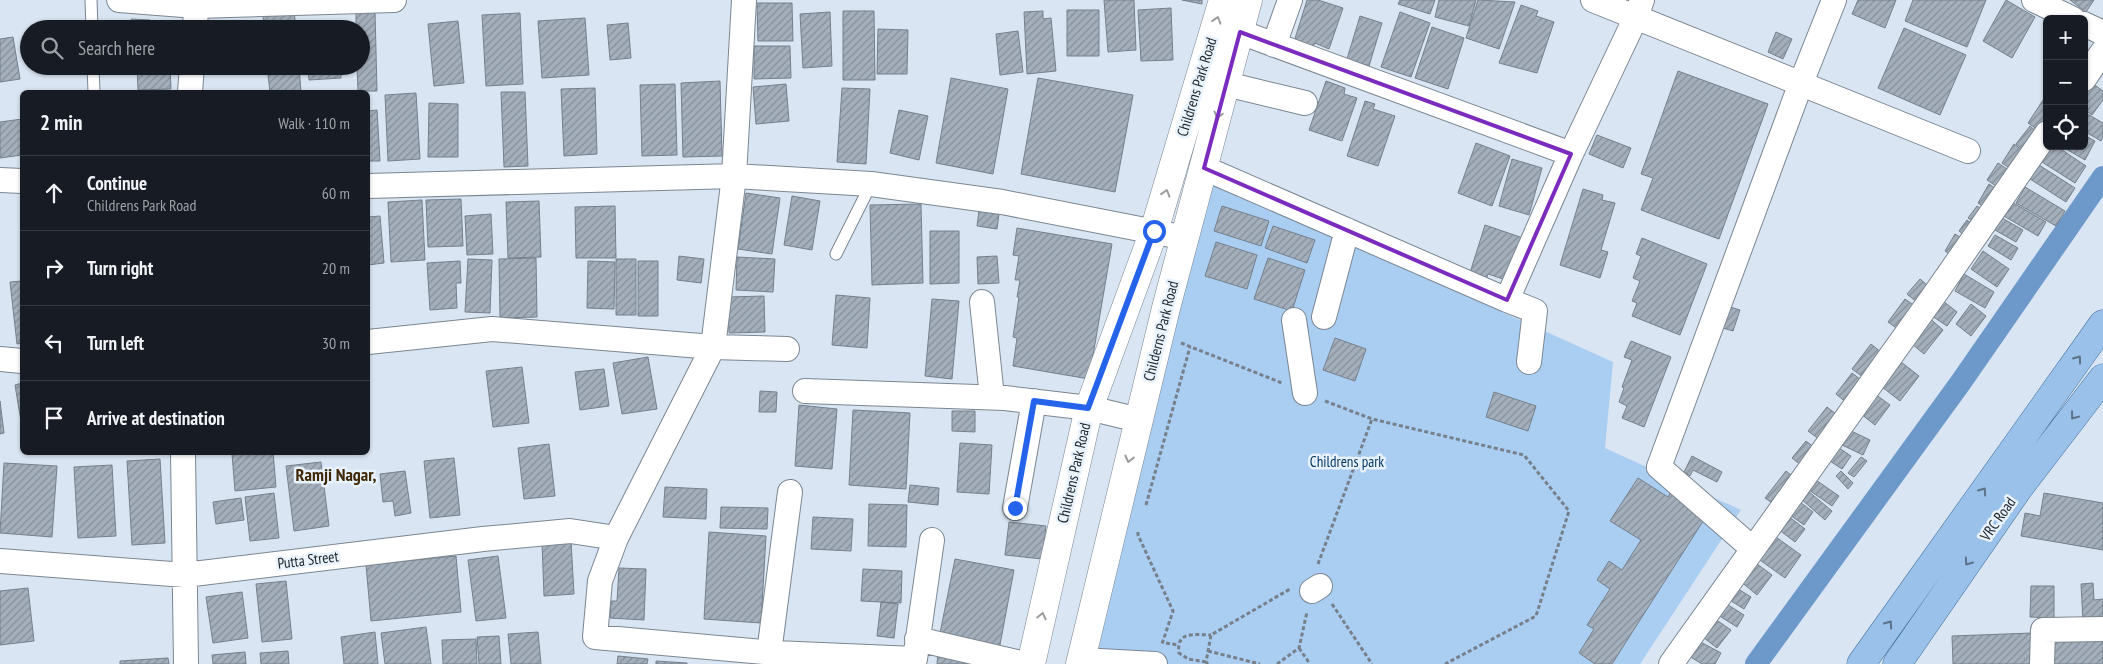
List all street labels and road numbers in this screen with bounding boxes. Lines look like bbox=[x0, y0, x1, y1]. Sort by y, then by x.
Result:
street label: Childrens Park Road bbox=[1172, 35, 1221, 139]
street label: Childerns Park Road bbox=[1139, 279, 1182, 383]
street label: Childrens Park Road bbox=[1053, 421, 1094, 525]
street label: VRC Road bbox=[1975, 493, 2019, 545]
street label: Putta Street bbox=[276, 546, 340, 573]

